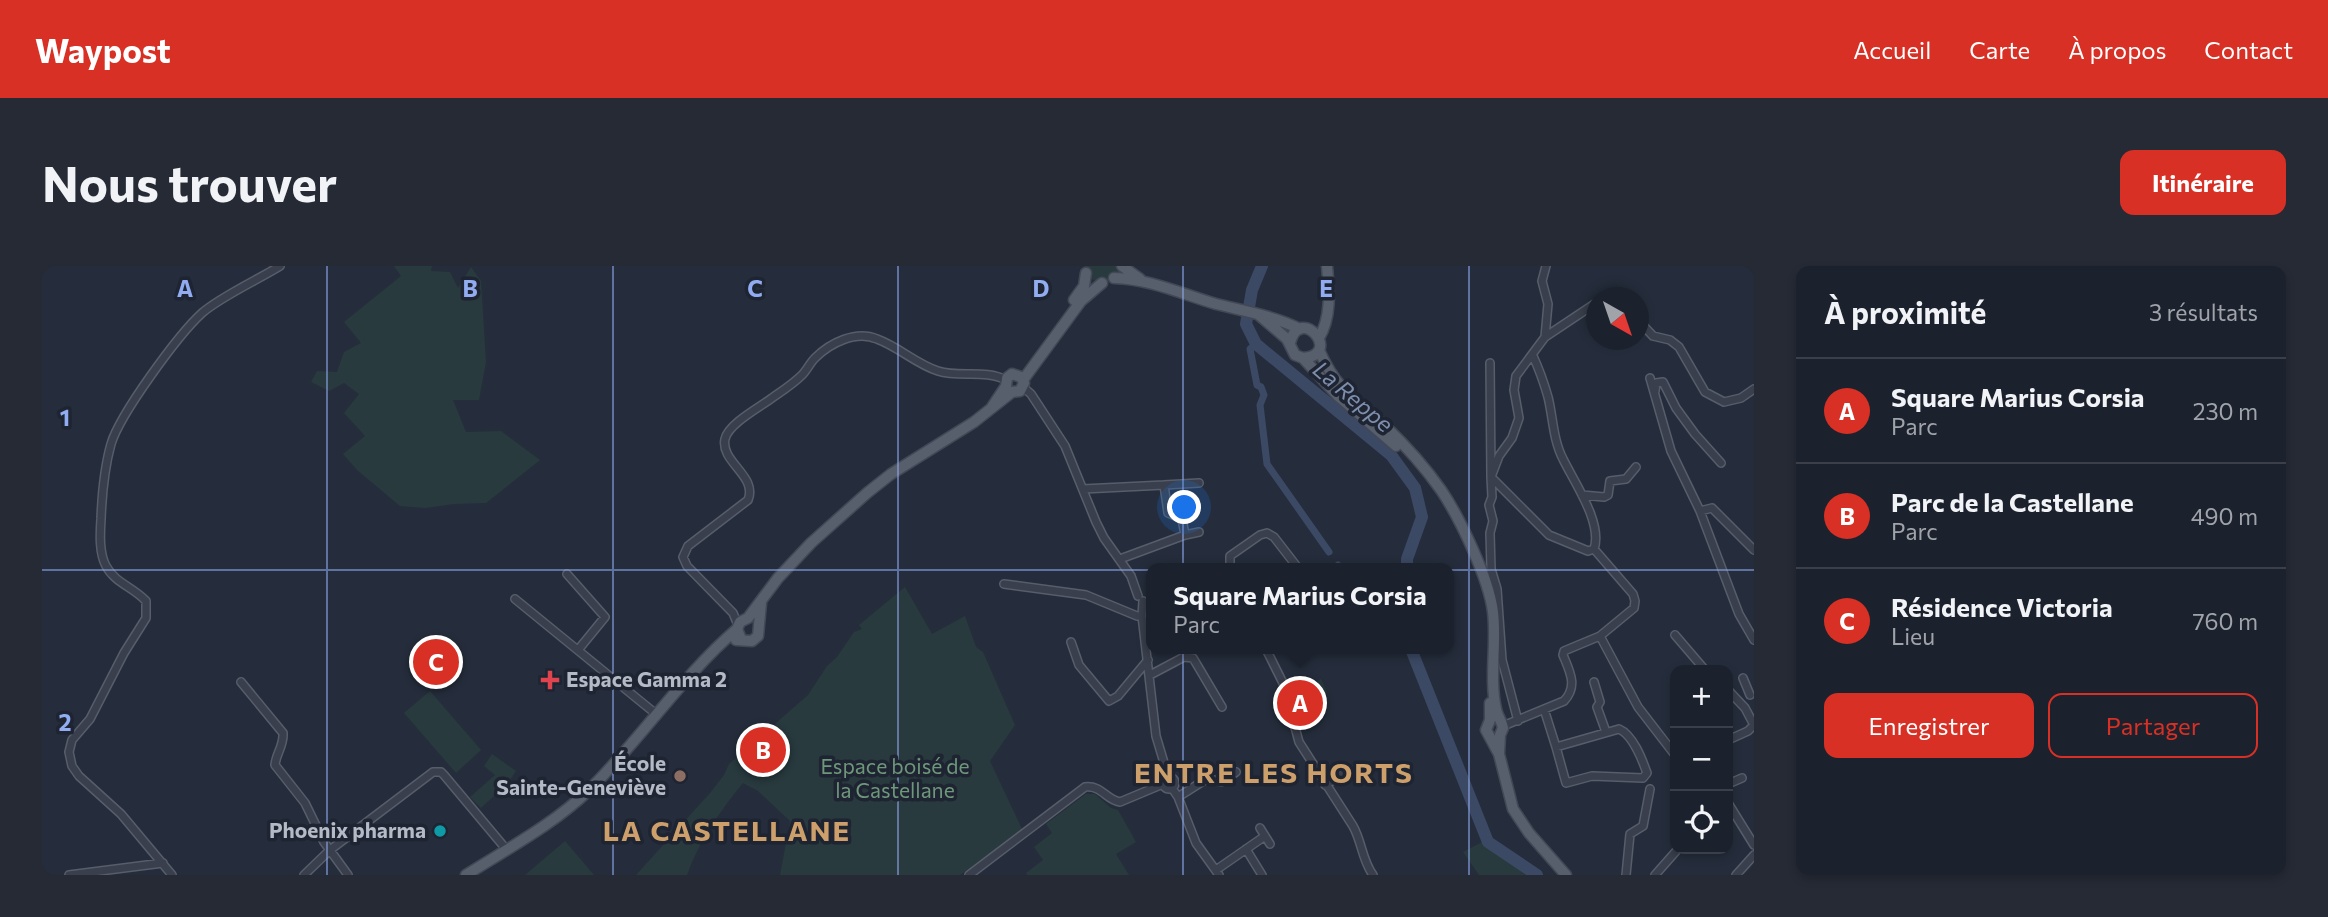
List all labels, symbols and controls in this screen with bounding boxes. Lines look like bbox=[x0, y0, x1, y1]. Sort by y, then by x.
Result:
text: Waypost bbox=[35, 29, 171, 70]
text: Accueil bbox=[1853, 35, 1931, 64]
text: Carte bbox=[1969, 35, 2030, 64]
text: À propos bbox=[2068, 35, 2166, 64]
text: Contact bbox=[2204, 35, 2293, 64]
button: Itinéraire bbox=[2120, 150, 2286, 215]
text: Nous trouver bbox=[42, 152, 337, 212]
text: A bbox=[177, 274, 194, 302]
text: B bbox=[462, 274, 478, 302]
text: C bbox=[747, 274, 763, 302]
text: D bbox=[1033, 274, 1050, 302]
text: E bbox=[1319, 274, 1333, 302]
north arrow bbox=[1586, 287, 1649, 350]
text: À proximité bbox=[1824, 293, 1986, 330]
text: 3 résultats bbox=[2149, 298, 2258, 326]
water label: La Reppe bbox=[1308, 355, 1399, 438]
text: Square Marius Corsia bbox=[1891, 381, 2145, 412]
text: A bbox=[1839, 397, 1855, 425]
text: 230 m bbox=[2193, 397, 2258, 425]
text: 1 bbox=[60, 403, 70, 431]
text: Parc bbox=[1891, 412, 1938, 440]
text: Parc de la Castellane bbox=[1891, 486, 2134, 517]
your location bbox=[1167, 490, 1201, 524]
text: B bbox=[1839, 502, 1855, 530]
text: 490 m bbox=[2191, 502, 2258, 530]
text: Parc bbox=[1891, 517, 1938, 545]
popup bbox=[1146, 563, 1454, 654]
text: Square Marius Corsia bbox=[1173, 579, 1427, 610]
text: Résidence Victoria bbox=[1891, 591, 2113, 622]
text: C bbox=[1839, 607, 1855, 635]
text: 760 m bbox=[2192, 607, 2258, 635]
text: Parc bbox=[1173, 610, 1220, 638]
text: Lieu bbox=[1891, 622, 1935, 650]
pin: C bbox=[413, 636, 459, 688]
map controls bbox=[1670, 665, 1733, 854]
button: + bbox=[1670, 665, 1733, 728]
place label: Espace Gamma 2 bbox=[566, 666, 727, 691]
marker: Espace Gamma 2 bbox=[540, 670, 560, 690]
pin: A bbox=[1277, 677, 1323, 729]
button: Enregistrer bbox=[1824, 693, 2034, 758]
button: Partager bbox=[2048, 693, 2258, 758]
text: 2 bbox=[58, 708, 72, 736]
pin: B bbox=[740, 724, 786, 776]
button: − bbox=[1670, 728, 1733, 791]
place label: École Sainte-Geneviève bbox=[496, 750, 666, 799]
park label: Espace boisé de la Castellane bbox=[820, 753, 970, 802]
district label: ENTRE LES HORTS bbox=[1134, 755, 1414, 789]
marker: École Sainte-Geneviève bbox=[672, 768, 688, 784]
button: locate bbox=[1670, 791, 1733, 854]
district label: LA CASTELLANE bbox=[603, 813, 851, 847]
place label: Phoenix pharma bbox=[269, 817, 426, 842]
marker: Phoenix pharma bbox=[432, 823, 448, 839]

